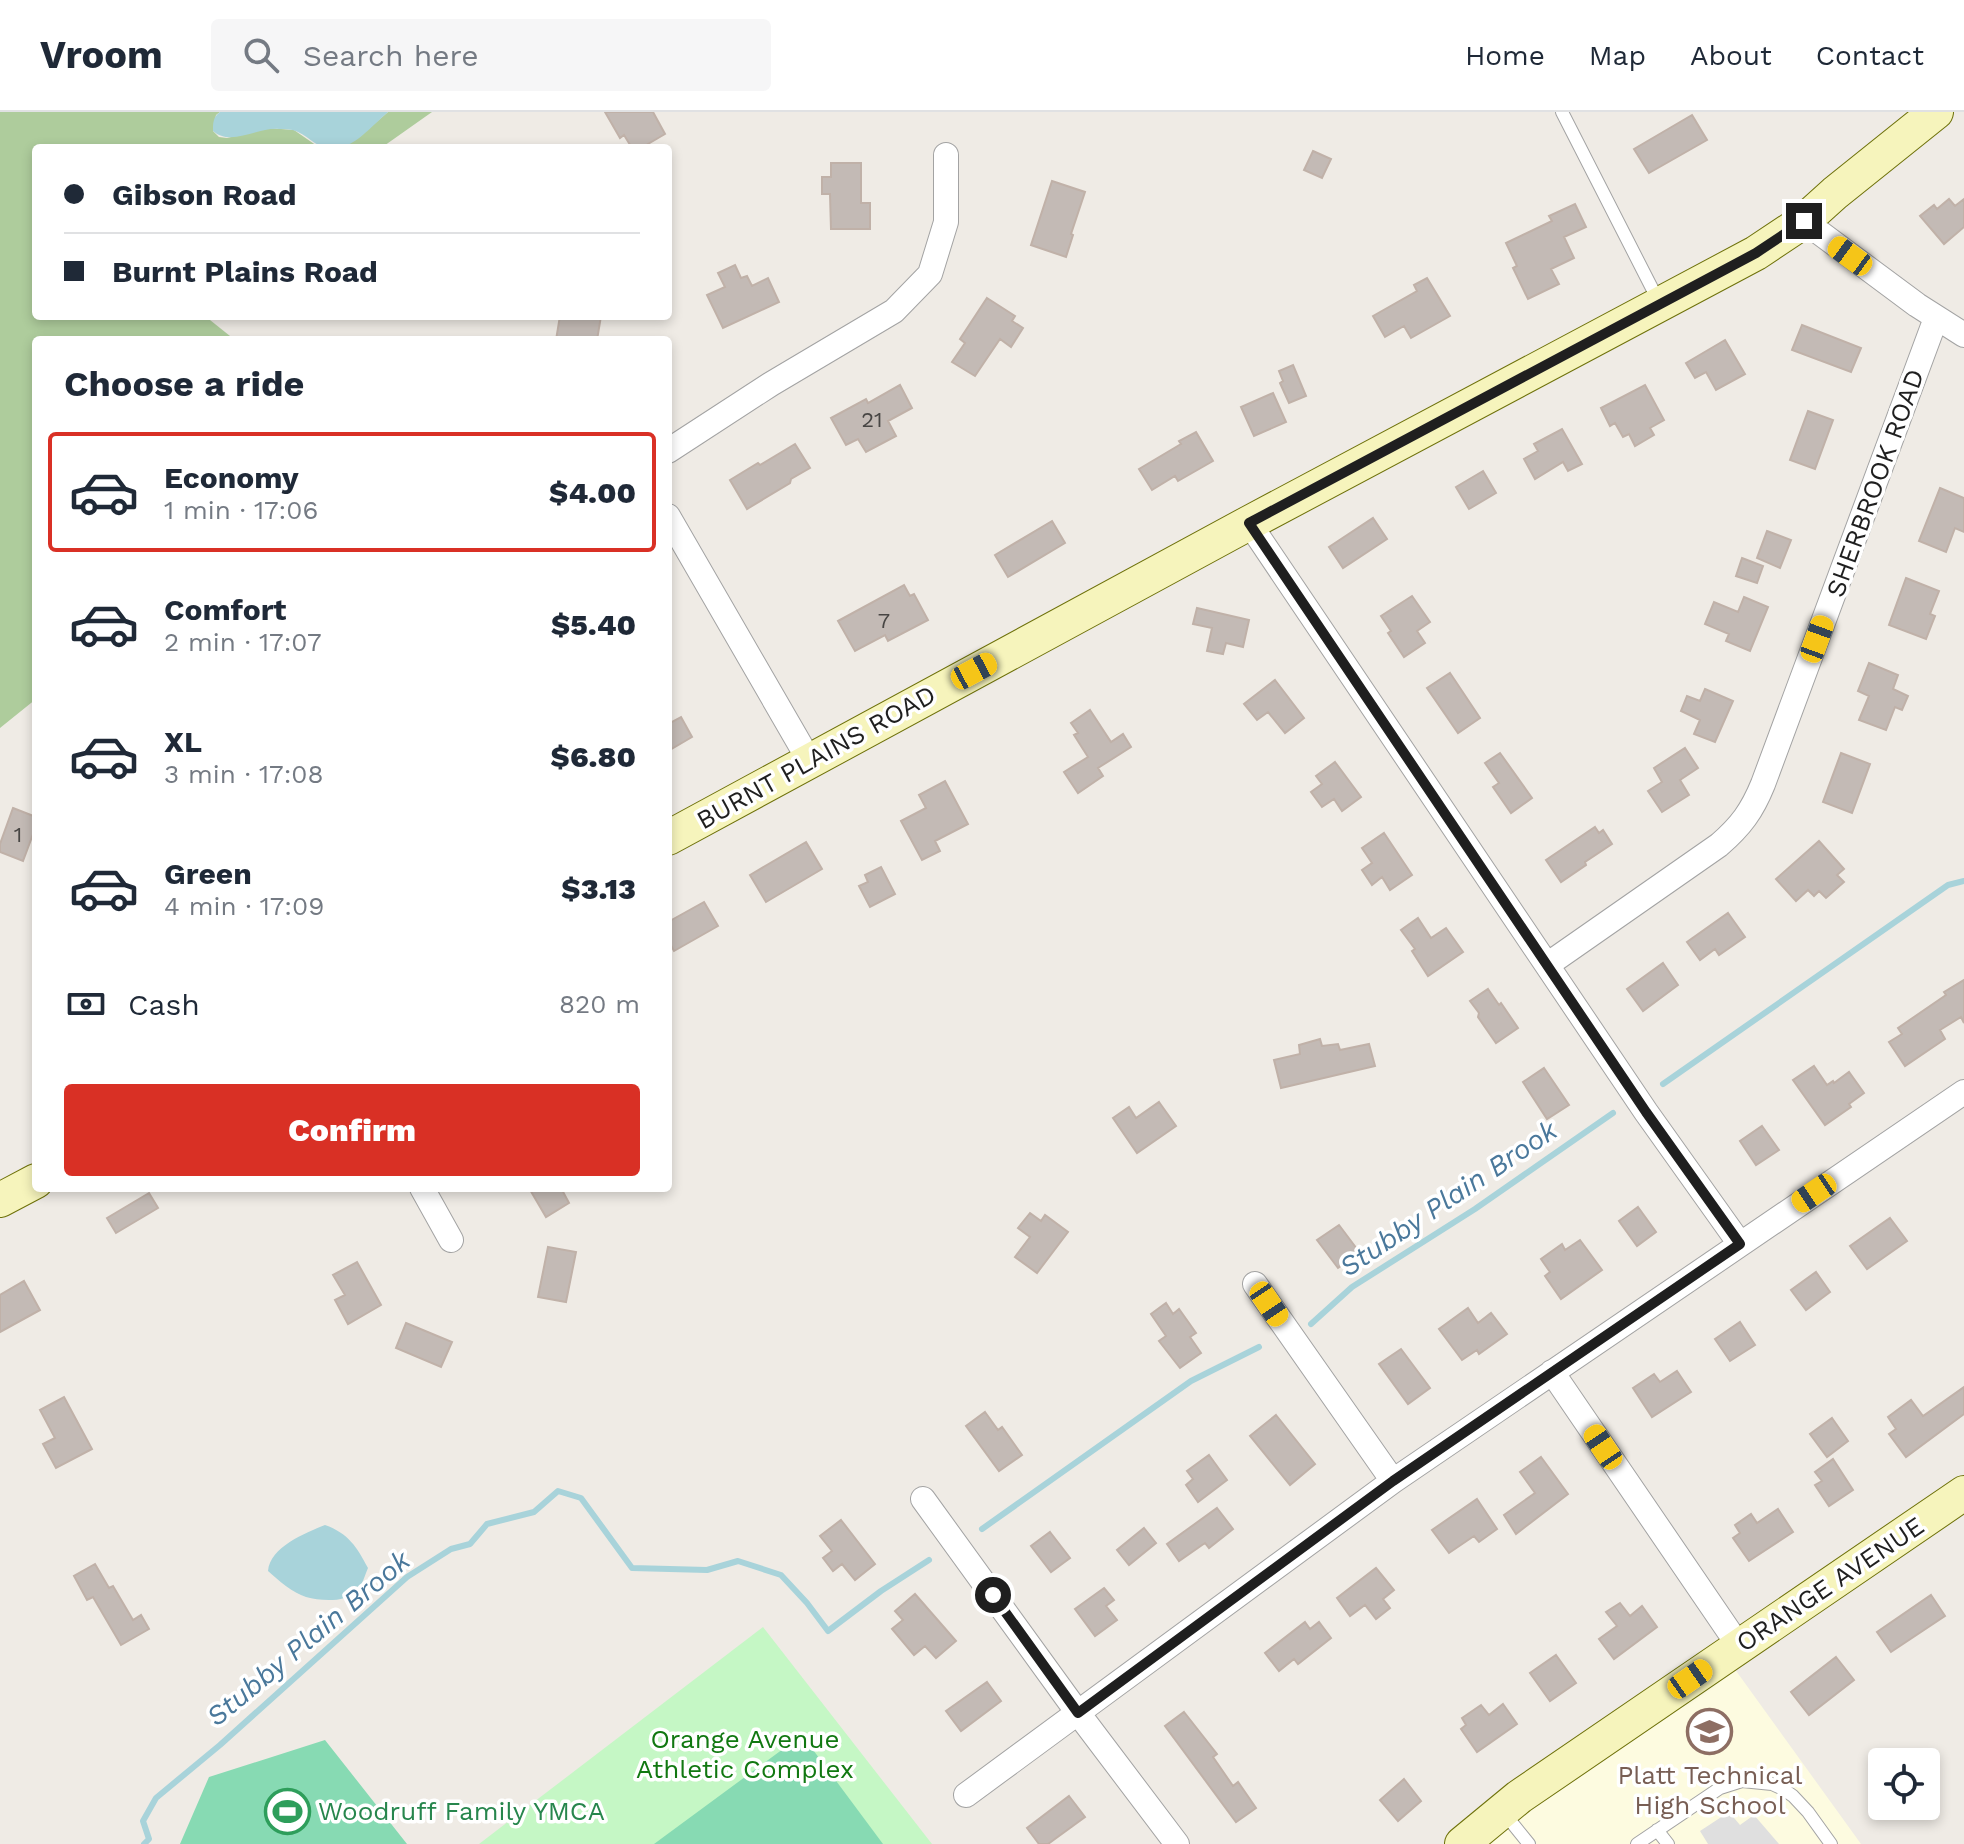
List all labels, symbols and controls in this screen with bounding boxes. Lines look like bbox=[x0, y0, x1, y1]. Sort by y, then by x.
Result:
search box bbox=[211, 19, 771, 91]
text: Vroom bbox=[40, 33, 163, 77]
icon: search bbox=[239, 33, 283, 77]
text: Search here bbox=[303, 38, 479, 73]
text: Home bbox=[1465, 39, 1545, 72]
text: Map bbox=[1589, 39, 1646, 72]
text: About bbox=[1690, 39, 1772, 72]
text: Contact bbox=[1816, 39, 1924, 72]
text: Gibson Road bbox=[112, 177, 297, 212]
route end bbox=[1786, 203, 1822, 239]
car bbox=[1824, 232, 1876, 280]
text: Burnt Plains Road bbox=[112, 254, 378, 289]
text: Choose a ride bbox=[64, 363, 304, 405]
street label: SHERBROOK ROAD bbox=[1820, 365, 1930, 601]
house number: 21 bbox=[861, 407, 883, 432]
icon: car bbox=[68, 456, 140, 528]
text: Economy bbox=[164, 460, 299, 495]
text: $4.00 bbox=[549, 475, 636, 510]
text: 1 min · 17:06 bbox=[164, 495, 318, 525]
icon: car bbox=[68, 588, 140, 660]
text: Comfort bbox=[164, 592, 286, 627]
text: $5.40 bbox=[551, 607, 636, 642]
house number: 7 bbox=[878, 608, 890, 633]
car bbox=[1798, 612, 1836, 666]
text: 2 min · 17:07 bbox=[164, 627, 322, 657]
car bbox=[947, 649, 1001, 693]
street label: BURNT PLAINS ROAD bbox=[691, 679, 941, 835]
icon: car bbox=[68, 720, 140, 792]
text: XL bbox=[164, 724, 202, 759]
text: $6.80 bbox=[551, 739, 636, 774]
text: 3 min · 17:08 bbox=[164, 759, 324, 789]
house number: 1 bbox=[14, 822, 22, 847]
icon: car bbox=[68, 852, 140, 924]
text: Green bbox=[164, 856, 252, 891]
text: $3.13 bbox=[561, 871, 636, 906]
text: 4 min · 17:09 bbox=[164, 891, 324, 921]
icon: cash bbox=[64, 982, 108, 1026]
text: Cash bbox=[128, 987, 200, 1022]
text: 820 m bbox=[559, 989, 640, 1019]
button: Confirm bbox=[64, 1084, 640, 1176]
water label: Stubby Plain Brook bbox=[1333, 1113, 1564, 1284]
car bbox=[1787, 1170, 1841, 1216]
car bbox=[1246, 1277, 1292, 1331]
car bbox=[1580, 1420, 1626, 1474]
street label: ORANGE AVENUE bbox=[1731, 1510, 1929, 1658]
water label: Stubby Plain Brook bbox=[200, 1543, 417, 1733]
route start bbox=[975, 1577, 1011, 1613]
car bbox=[1663, 1655, 1717, 1703]
school or university icon: Platt Technical High School bbox=[1686, 1708, 1734, 1756]
park label: Orange Avenue Athletic Complex bbox=[636, 1724, 854, 1784]
map controls bbox=[1868, 1748, 1940, 1820]
button: locate bbox=[1868, 1748, 1940, 1820]
place label: Platt Technical High School bbox=[1617, 1760, 1803, 1820]
sports icon: Woodruff Family YMCA bbox=[263, 1787, 311, 1835]
place label: Woodruff Family YMCA bbox=[318, 1796, 605, 1826]

